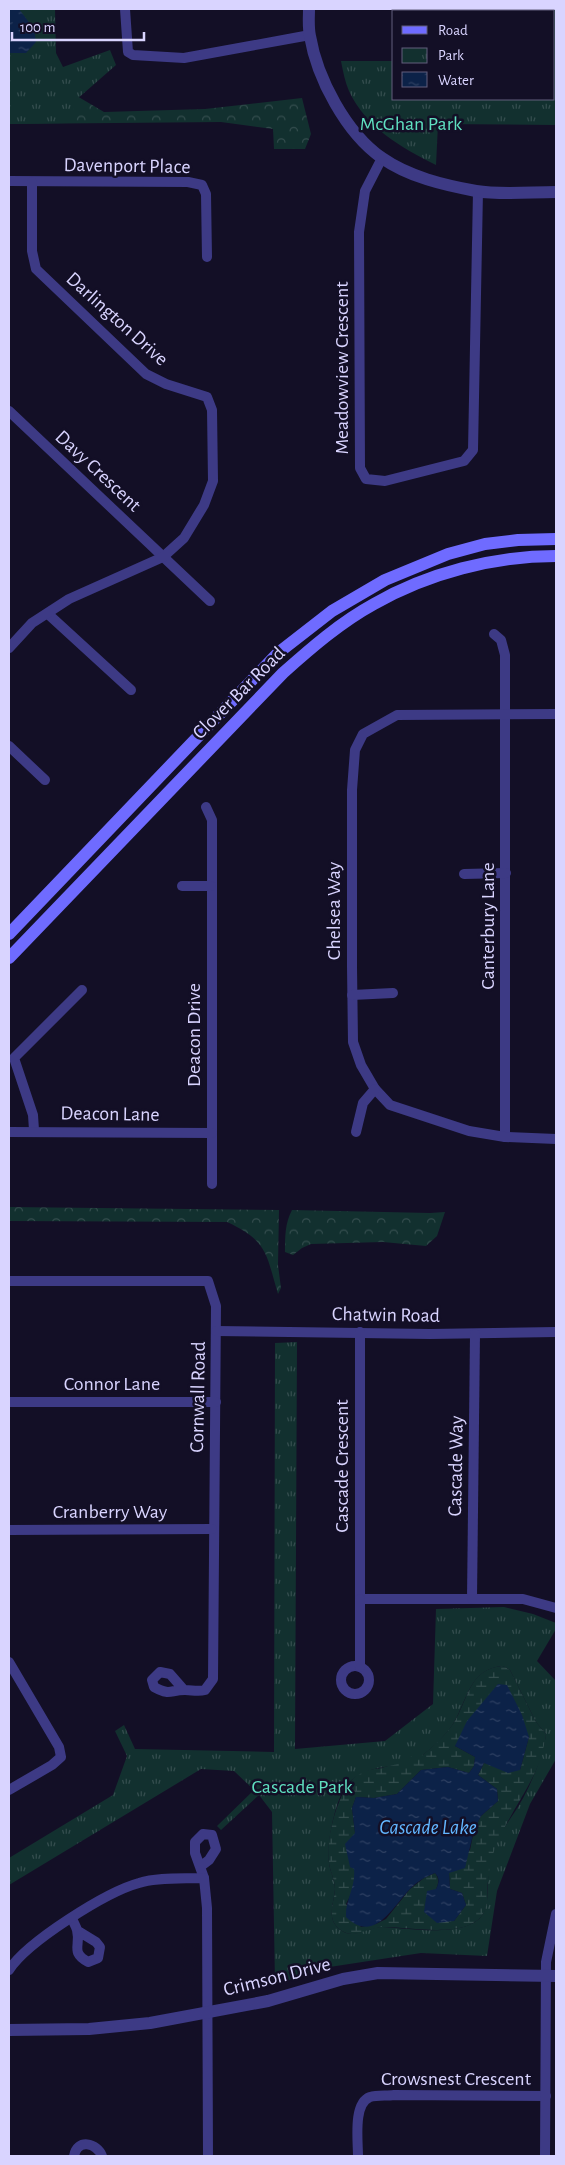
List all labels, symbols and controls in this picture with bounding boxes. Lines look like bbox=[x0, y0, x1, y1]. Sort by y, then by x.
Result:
scale bar bbox=[12, 10, 145, 42]
legend bbox=[392, 10, 555, 100]
text: 100 m bbox=[20, 20, 55, 35]
text: Road bbox=[438, 23, 468, 38]
text: Park bbox=[438, 48, 464, 63]
text: Water bbox=[438, 73, 474, 88]
park label: McGhan Park bbox=[360, 114, 462, 134]
street label: Davenport Place bbox=[63, 155, 191, 177]
street label: Darlington Drive bbox=[62, 268, 172, 370]
street label: Meadowview Crescent bbox=[332, 281, 352, 455]
street label: Davy Crescent bbox=[51, 427, 145, 516]
street label: Clover Bar Road bbox=[189, 643, 289, 743]
street label: Chelsea Way bbox=[324, 861, 344, 960]
street label: Canterbury Lane bbox=[478, 862, 498, 990]
street label: Deacon Drive bbox=[184, 983, 204, 1087]
street label: Deacon Lane bbox=[60, 1103, 160, 1125]
street label: Chatwin Road bbox=[332, 1304, 440, 1326]
street label: Cornwall Road bbox=[187, 1341, 209, 1453]
street label: Connor Lane bbox=[64, 1374, 160, 1394]
street label: Cascade Crescent bbox=[332, 1399, 352, 1533]
street label: Cascade Way bbox=[445, 1415, 467, 1517]
street label: Cranberry Way bbox=[53, 1502, 168, 1522]
park label: Cascade Park bbox=[251, 1777, 353, 1797]
water label: Cascade Lake bbox=[379, 1817, 477, 1838]
street label: Crimson Drive bbox=[221, 1954, 333, 2000]
street label: Crowsnest Crescent bbox=[381, 2069, 532, 2089]

